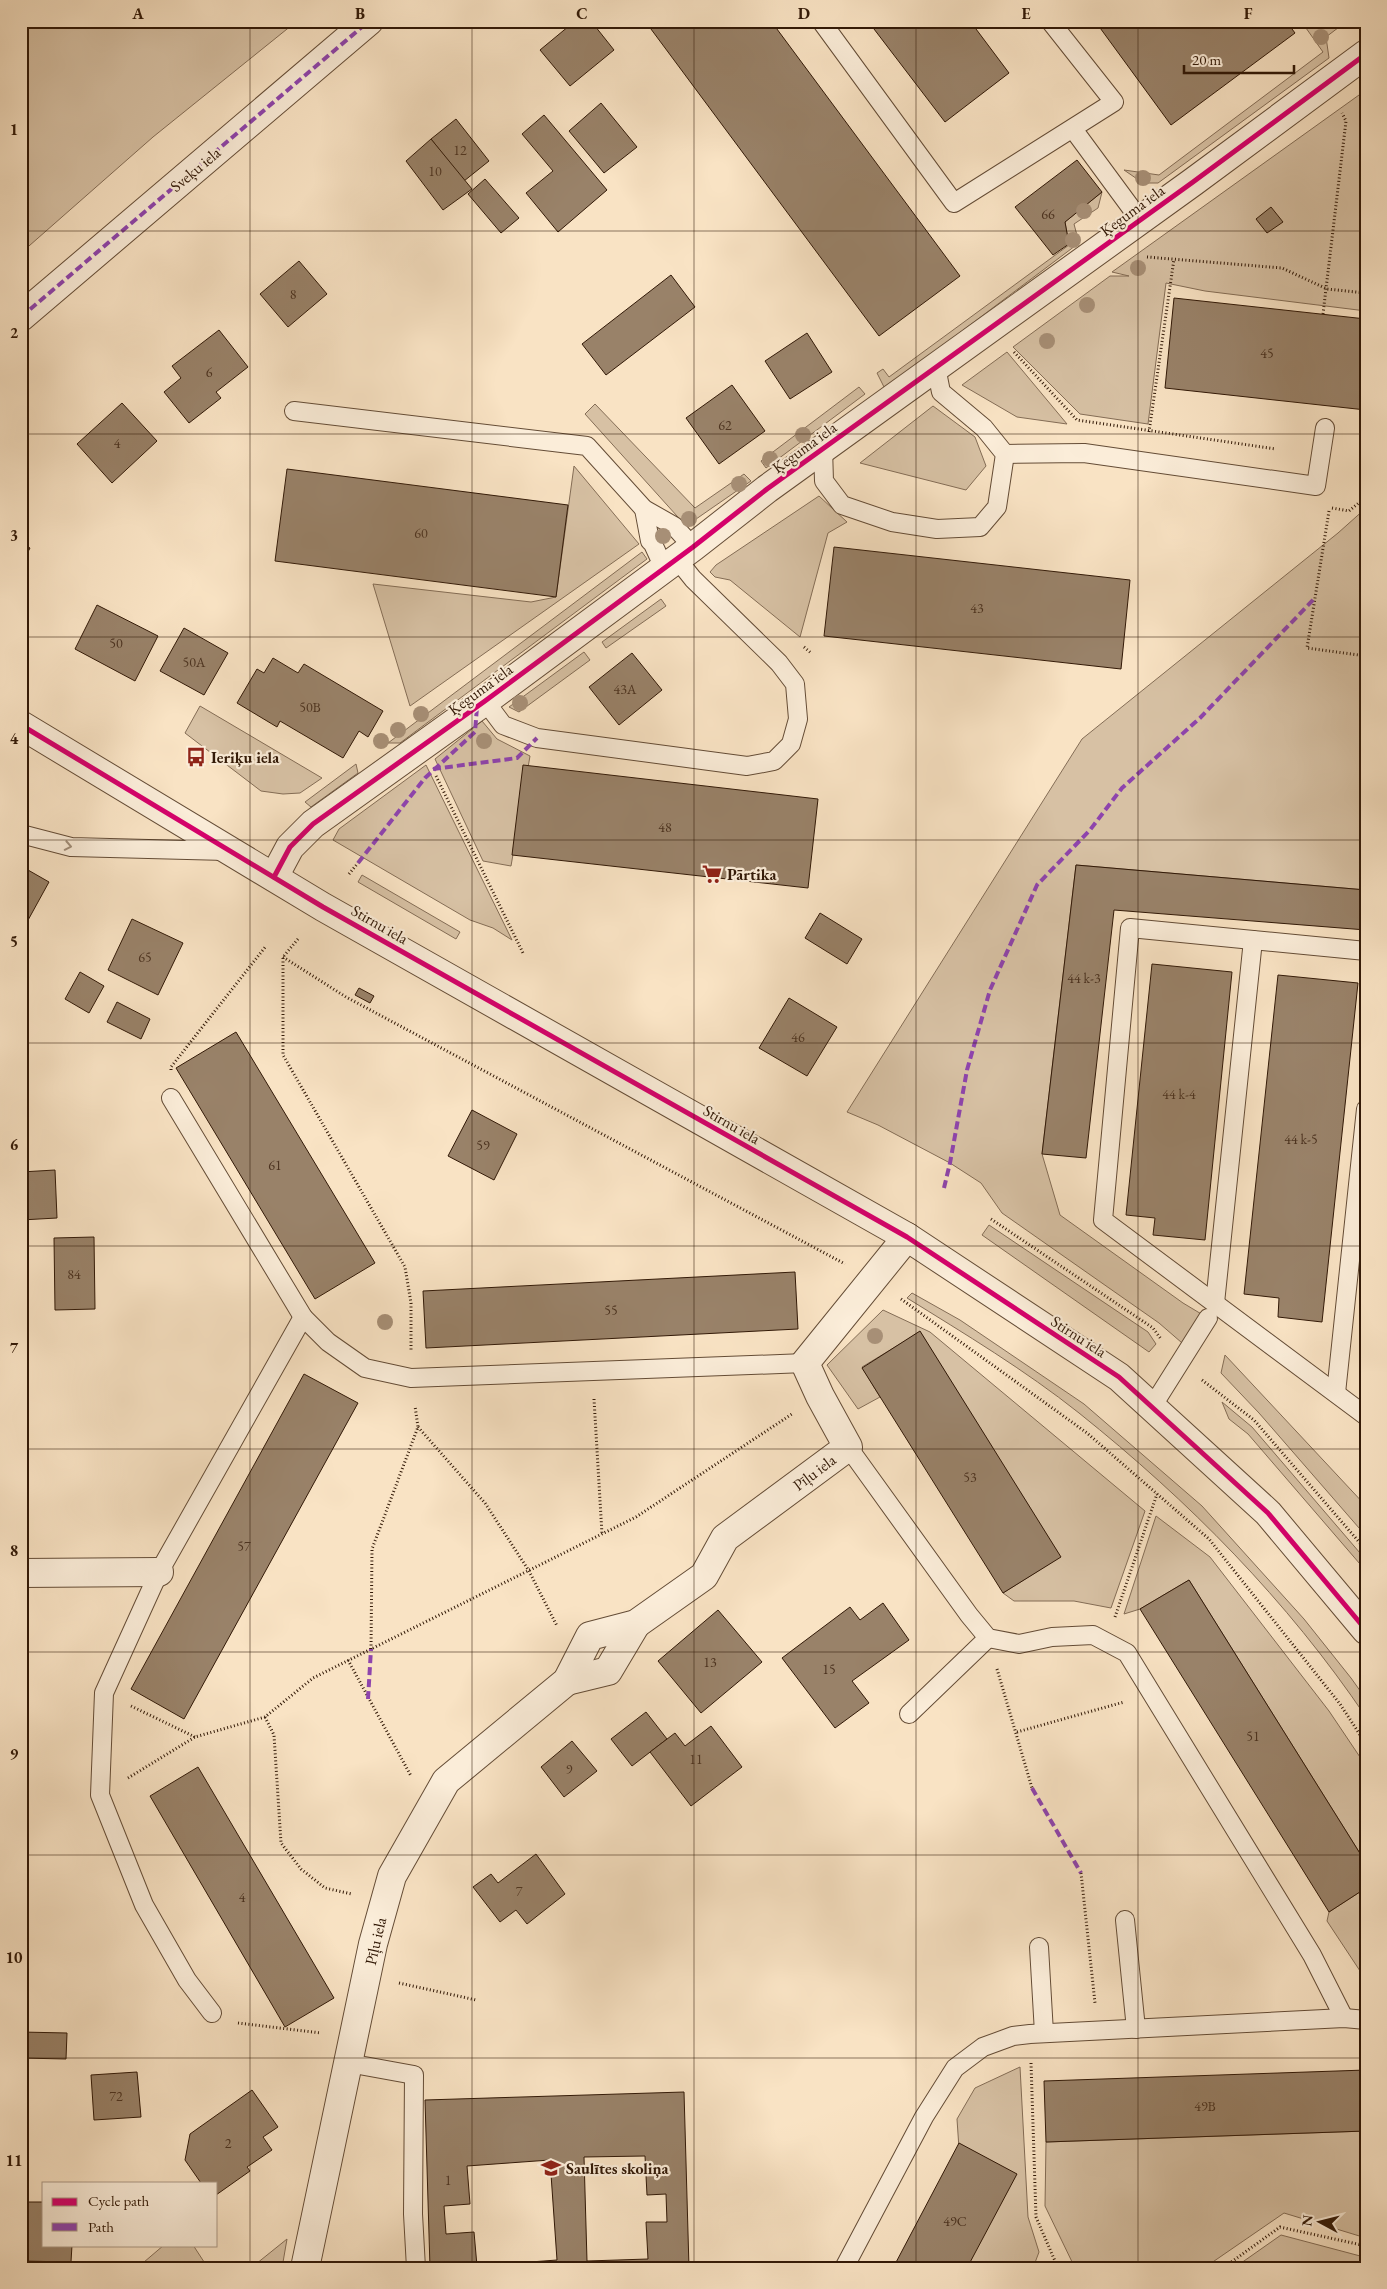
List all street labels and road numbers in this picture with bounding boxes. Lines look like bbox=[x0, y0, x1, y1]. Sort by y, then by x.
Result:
street label: Sveķu iela bbox=[166, 142, 225, 197]
street label: Ķeguma iela bbox=[1096, 180, 1169, 241]
street label: Ķeguma iela bbox=[768, 417, 841, 478]
street label: Ķeguma iela bbox=[444, 659, 517, 720]
street label: Stirnu iela bbox=[348, 900, 412, 949]
street label: Stirnu iela bbox=[700, 1100, 764, 1149]
street label: Stirnu iela bbox=[1047, 1311, 1111, 1362]
street label: Pīļu iela bbox=[789, 1449, 841, 1495]
street label: Pīļu iela bbox=[360, 1914, 391, 1967]

